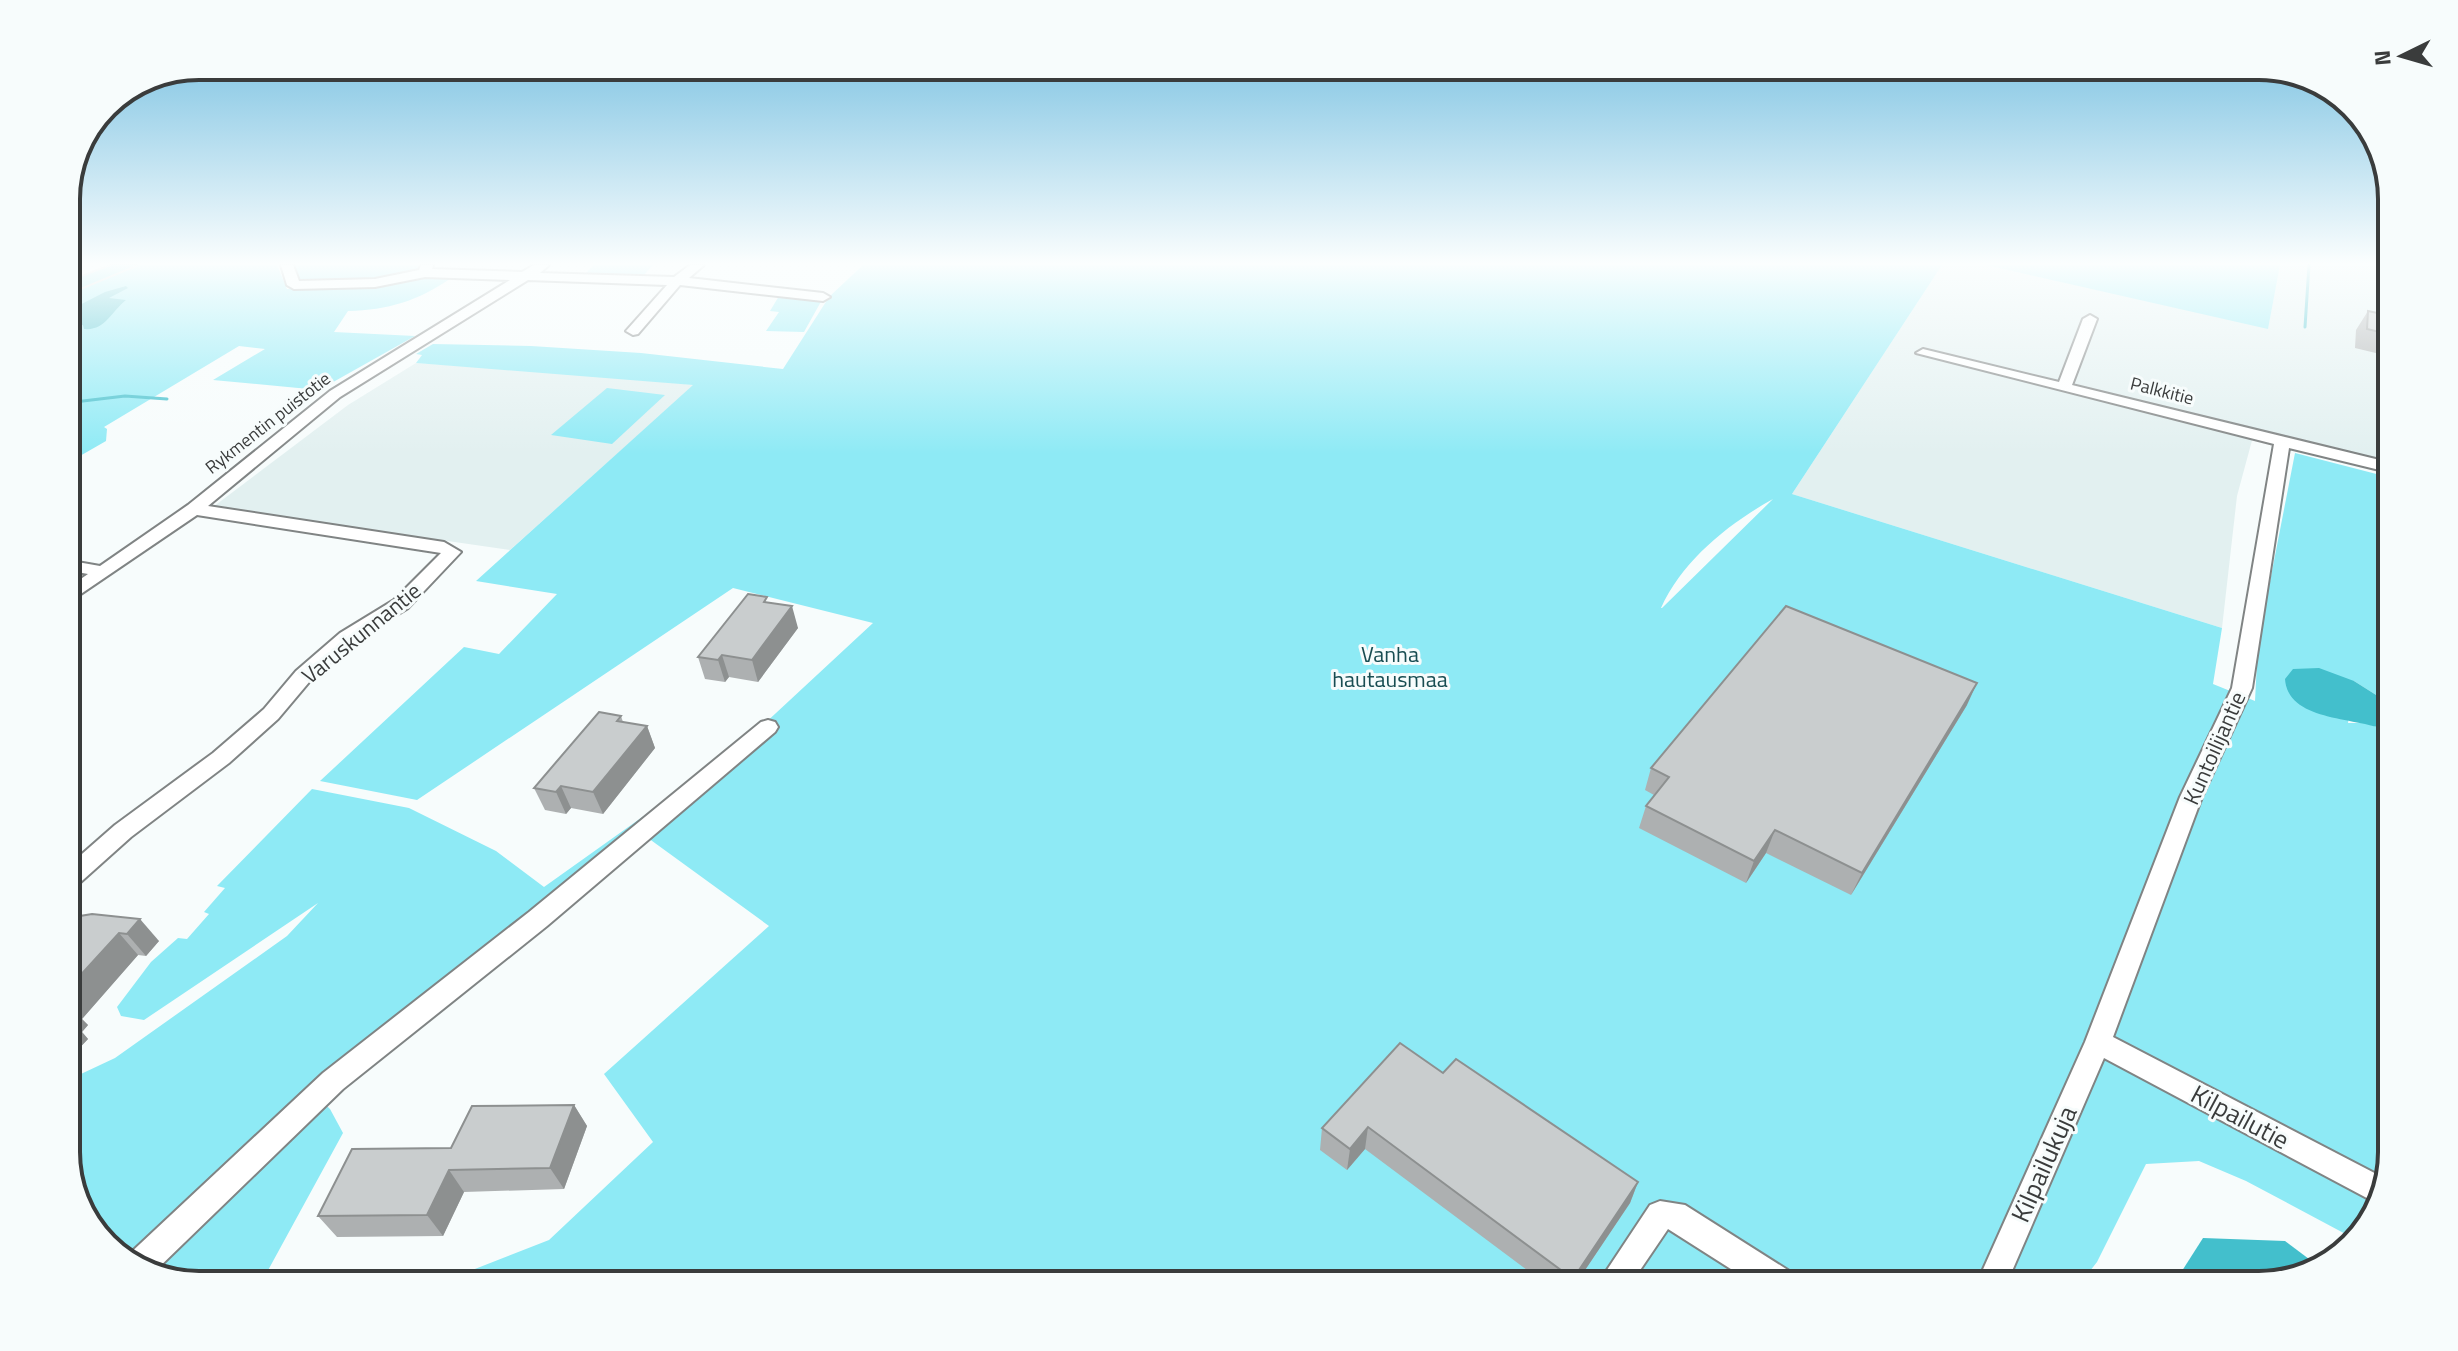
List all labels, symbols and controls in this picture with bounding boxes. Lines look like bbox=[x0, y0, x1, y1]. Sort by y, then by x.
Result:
north arrow bbox=[2362, 16, 2442, 96]
text: N bbox=[2364, 49, 2400, 67]
street label: Rykmentin puistotie bbox=[199, 365, 336, 480]
street label: Palkkitie bbox=[2128, 370, 2197, 411]
street label: Varuskunnantie bbox=[294, 574, 428, 692]
park label: Vanha hautausmaa bbox=[1332, 637, 1448, 696]
street label: Kuntoilijantie bbox=[2174, 686, 2254, 810]
street label: Kilpailutie bbox=[2184, 1074, 2296, 1159]
street label: Kilpailukuja bbox=[2001, 1099, 2087, 1228]

